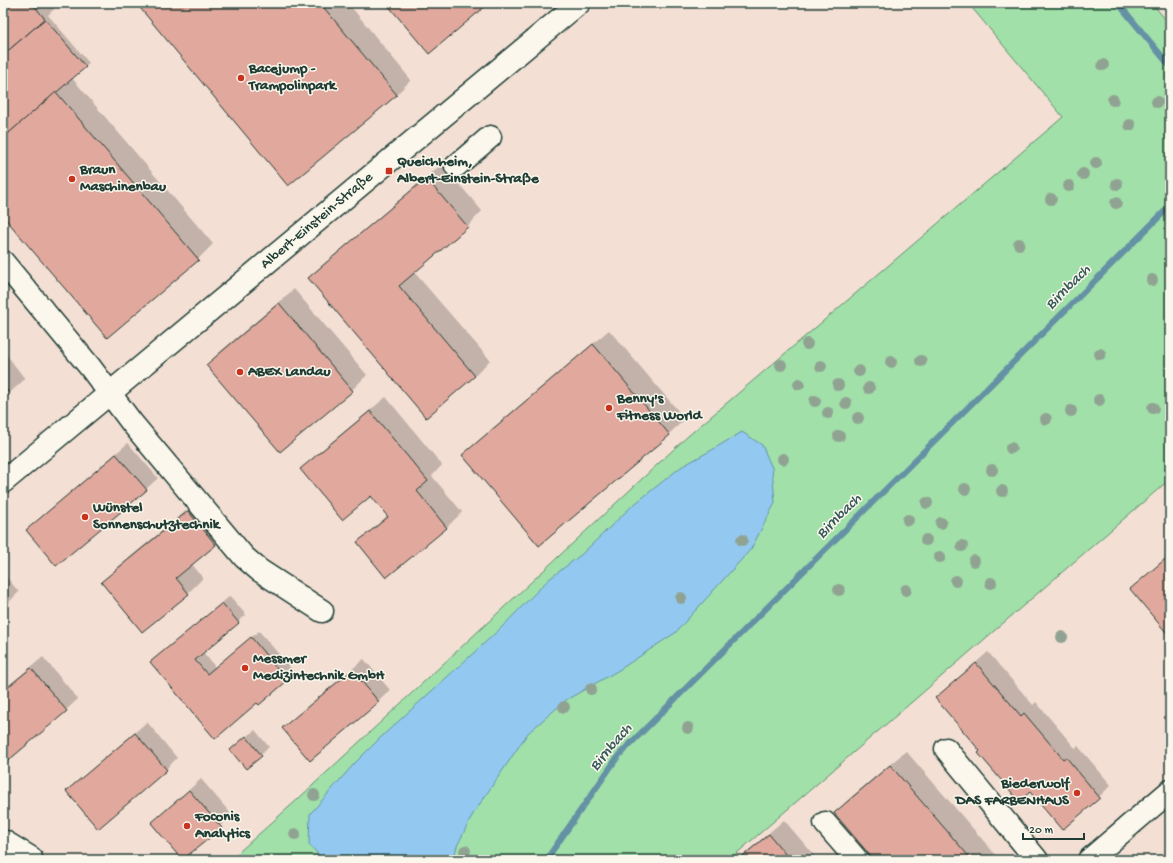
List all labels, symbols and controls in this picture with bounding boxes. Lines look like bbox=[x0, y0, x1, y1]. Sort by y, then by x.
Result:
place label: Bacejump - Trampolinpark bbox=[248, 60, 338, 95]
marker: Bacejump - Trampolinpark bbox=[236, 73, 246, 83]
place label: Queichheim, Albert-Einstein-Straße bbox=[396, 153, 540, 188]
place label: Braun Maschinenbau bbox=[79, 161, 167, 196]
marker: Queichheim, Albert-Einstein-Straße bbox=[384, 166, 394, 176]
street label: Albert-Einstein-Straße bbox=[257, 168, 377, 273]
marker: Braun Maschinenbau bbox=[67, 174, 77, 184]
water label: Birnbach bbox=[1042, 261, 1096, 315]
place label: ABEX Landau bbox=[247, 363, 331, 381]
marker: ABEX Landau bbox=[235, 367, 245, 377]
place label: Benny's Fitness World bbox=[616, 390, 704, 425]
marker: Benny's Fitness World bbox=[604, 403, 614, 413]
water label: Birnbach bbox=[813, 490, 867, 544]
place label: Wünstel Sonnenschutztechnik bbox=[92, 499, 222, 534]
marker: Wünstel Sonnenschutztechnik bbox=[80, 512, 90, 522]
place label: Messmer Medizintechnik GmbH bbox=[253, 650, 385, 685]
marker: Messmer Medizintechnik GmbH bbox=[240, 663, 250, 673]
water label: Birnbach bbox=[587, 720, 638, 776]
place label: Biederwolf DAS FARBENHAUS bbox=[954, 775, 1070, 810]
marker: Biederwolf DAS FARBENHAUS bbox=[1072, 788, 1082, 798]
place label: Foconis Analytics bbox=[194, 808, 251, 843]
scale bar bbox=[1023, 815, 1084, 841]
marker: Foconis Analytics bbox=[182, 821, 192, 831]
text: 20 m bbox=[1029, 824, 1054, 838]

